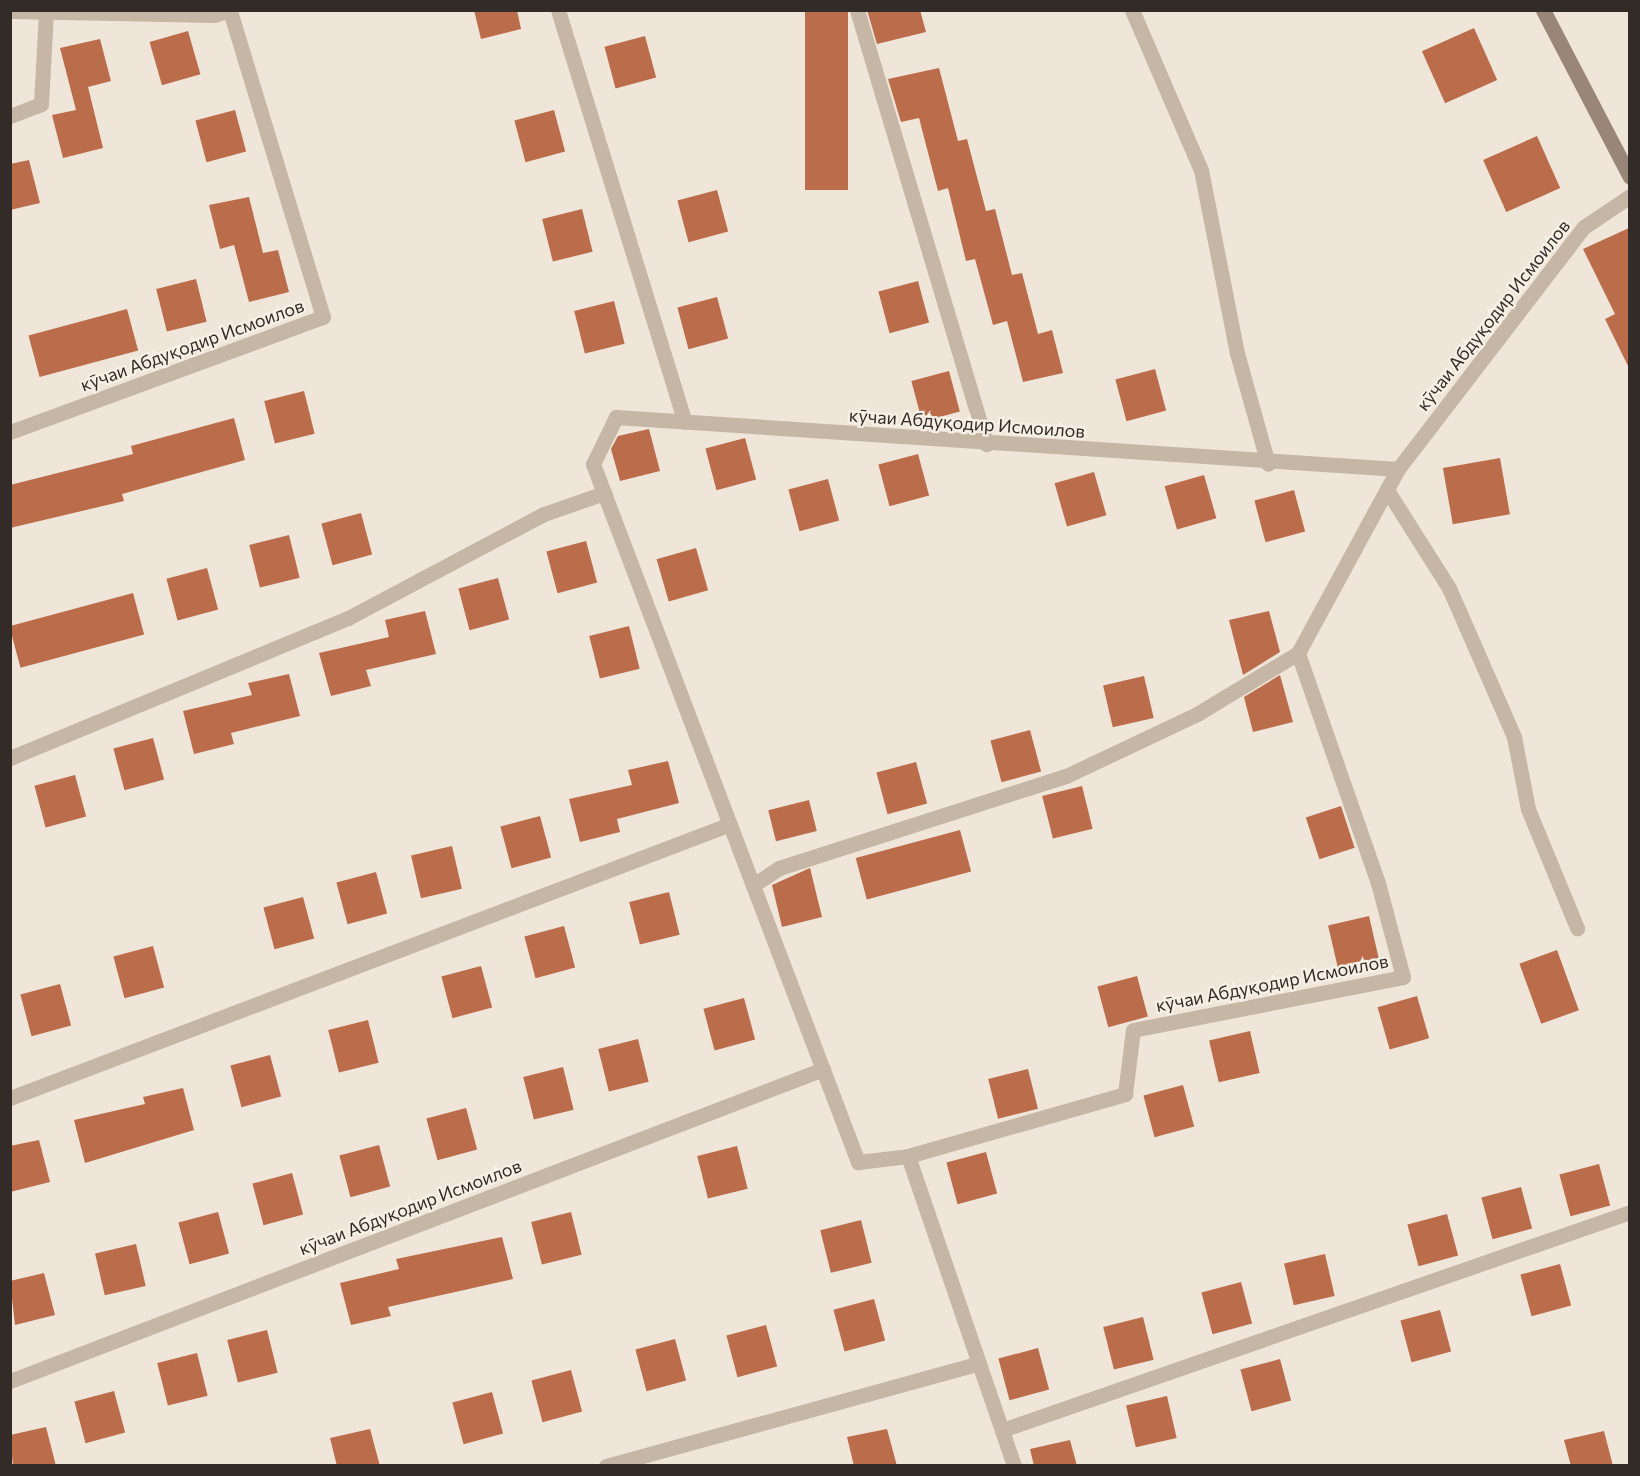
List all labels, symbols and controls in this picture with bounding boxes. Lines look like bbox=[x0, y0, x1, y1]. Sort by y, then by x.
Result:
street label: кӯчаи Абдуқодир Исмоилов bbox=[1412, 215, 1574, 415]
street label: кӯчаи Абдуқодир Исмоилов bbox=[77, 294, 307, 396]
street label: кӯчаи Абдуқодир Исмоилов bbox=[848, 404, 1086, 442]
street label: кӯчаи Абдуқодир Исмоилов bbox=[1154, 950, 1390, 1016]
street label: кӯчаи Абдуқодир Исмоилов bbox=[296, 1155, 524, 1259]

